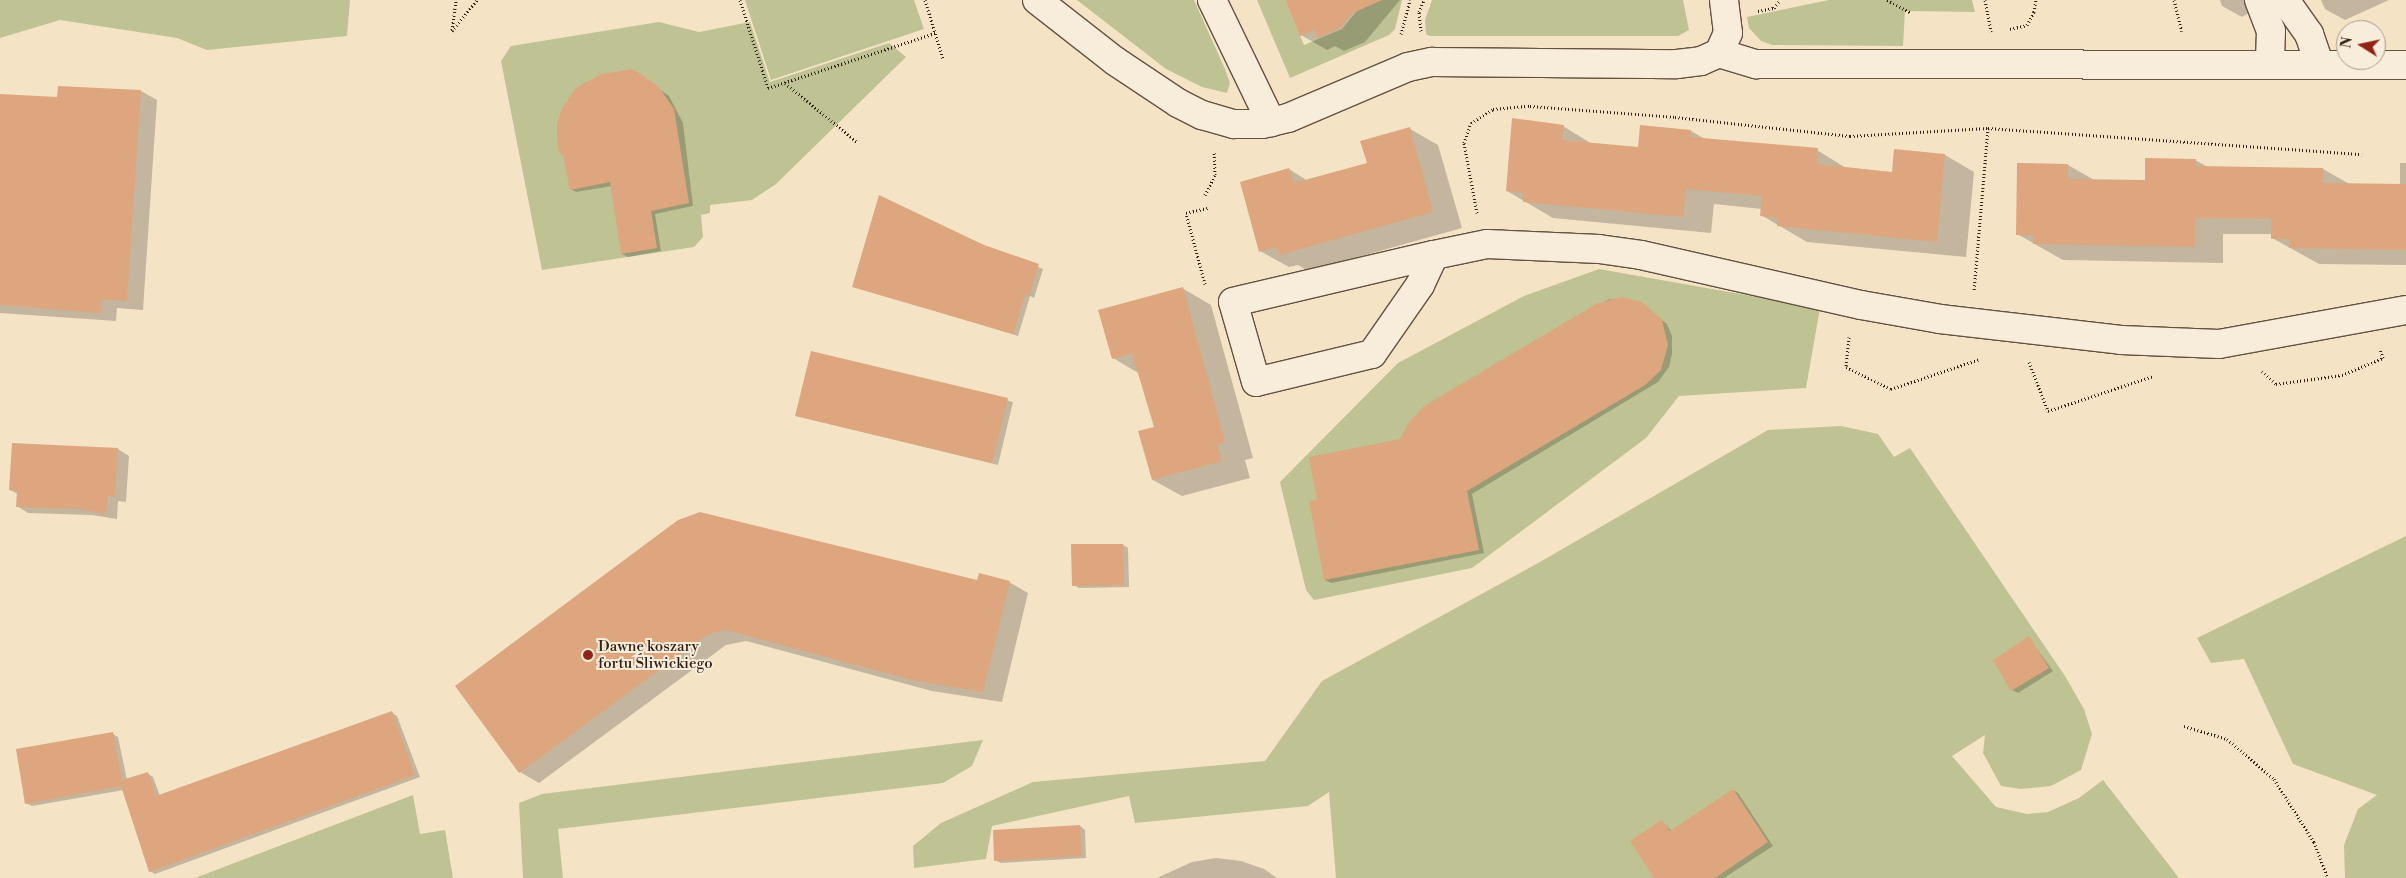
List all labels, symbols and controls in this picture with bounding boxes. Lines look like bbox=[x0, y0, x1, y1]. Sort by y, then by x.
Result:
north arrow bbox=[2336, 20, 2386, 70]
text: N bbox=[2337, 36, 2357, 50]
place label: Dawne koszary fortu Śliwickiego bbox=[598, 637, 713, 672]
marker: Dawne koszary fortu Śliwickiego bbox=[582, 649, 594, 661]

